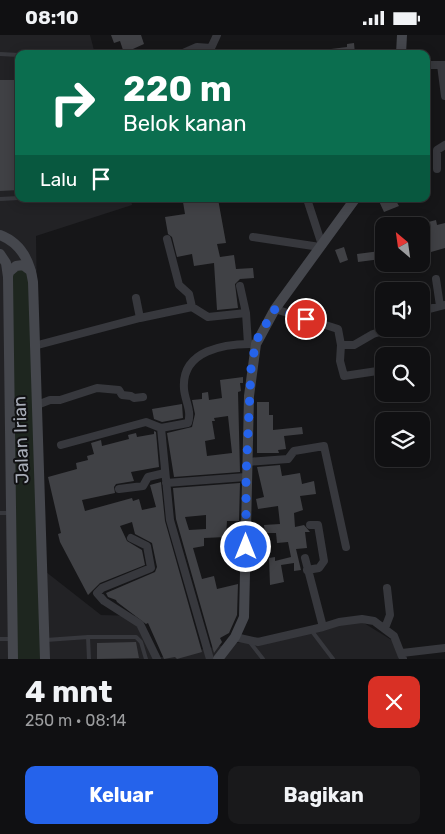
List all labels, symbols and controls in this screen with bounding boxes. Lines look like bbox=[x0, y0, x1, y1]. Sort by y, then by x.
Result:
text: 08:10 bbox=[25, 6, 79, 29]
text: 220 m bbox=[123, 68, 232, 110]
icon: right bbox=[40, 70, 105, 135]
text: Belok kanan bbox=[123, 110, 247, 137]
icon: arrive bbox=[87, 165, 115, 193]
text: Lalu bbox=[40, 168, 77, 191]
north arrow bbox=[375, 217, 430, 273]
map controls bbox=[375, 217, 430, 467]
button: sound bbox=[375, 282, 430, 337]
pin bbox=[285, 298, 327, 340]
icon: arrive bbox=[292, 305, 320, 333]
button: search bbox=[375, 347, 430, 402]
street label: Jalan Irian bbox=[8, 396, 34, 484]
button: layers bbox=[375, 412, 430, 467]
position arrow bbox=[219, 520, 271, 572]
text: 4 mnt bbox=[25, 674, 113, 710]
button: close bbox=[368, 676, 420, 728]
text: 250 m · 08:14 bbox=[25, 711, 127, 730]
button: Keluar bbox=[25, 766, 218, 824]
button: Bagikan bbox=[228, 766, 420, 824]

